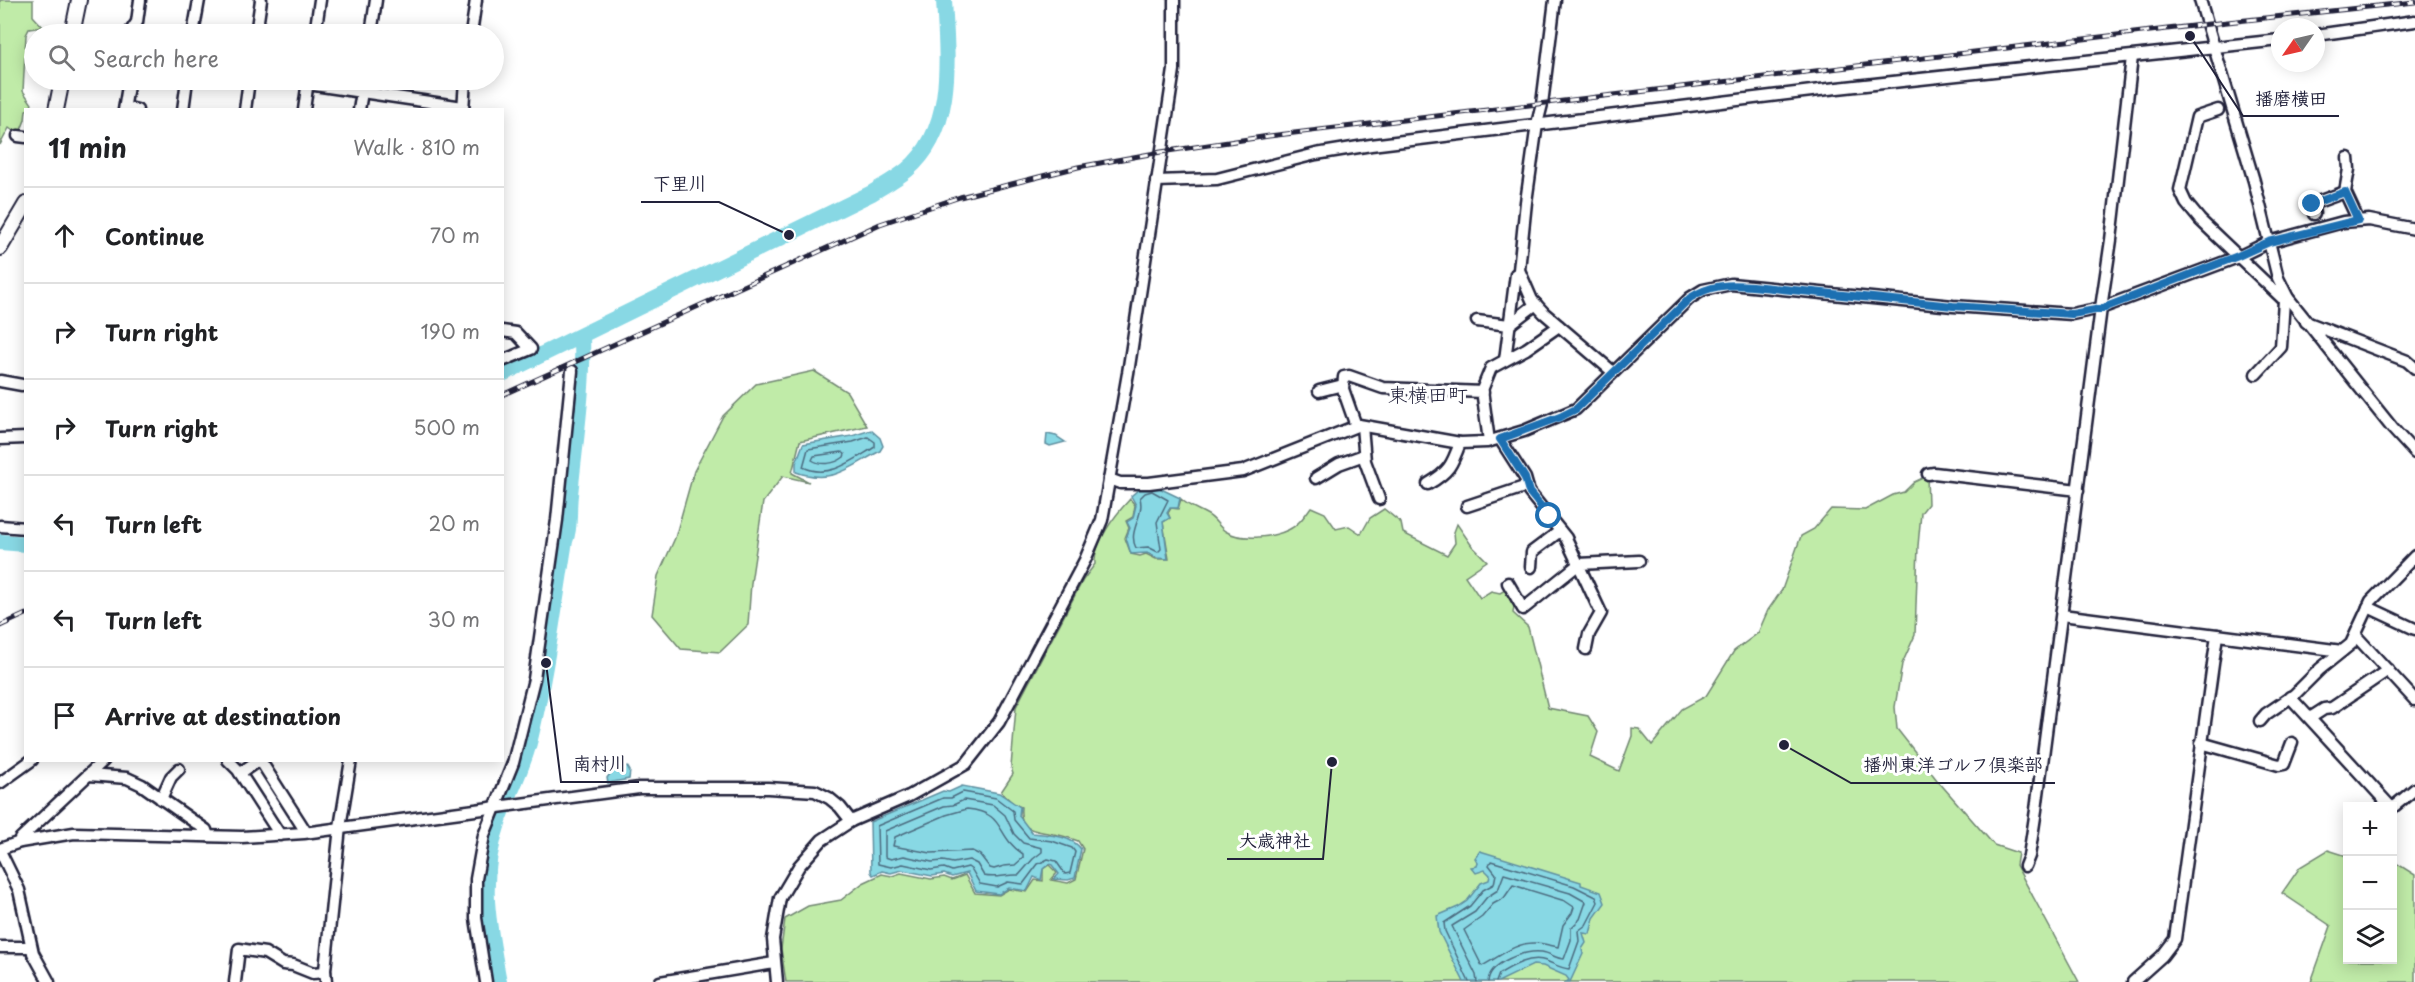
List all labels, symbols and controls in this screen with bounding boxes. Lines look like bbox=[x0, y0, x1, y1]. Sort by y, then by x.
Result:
north arrow bbox=[2271, 18, 2325, 72]
search box bbox=[24, 24, 504, 90]
icon: search bbox=[45, 41, 78, 74]
text: Search here bbox=[93, 41, 219, 74]
callout: 播磨横田 bbox=[2243, 80, 2339, 116]
text: 播磨横田 bbox=[2255, 84, 2327, 111]
text: 11 min bbox=[48, 128, 127, 167]
text: Walk · 810 m bbox=[353, 132, 480, 162]
callout: 下里川 bbox=[641, 166, 719, 202]
text: 下里川 bbox=[653, 169, 707, 196]
route end bbox=[2298, 190, 2324, 216]
icon: ahead bbox=[48, 219, 81, 252]
text: Continue bbox=[105, 219, 204, 252]
text: 70 m bbox=[430, 220, 480, 250]
icon: right bbox=[48, 315, 81, 348]
text: Turn right bbox=[105, 315, 218, 348]
text: 190 m bbox=[421, 316, 480, 346]
district label: 東横田町 bbox=[1388, 379, 1468, 409]
icon: right bbox=[48, 411, 81, 444]
text: Turn right bbox=[105, 411, 218, 444]
text: 500 m bbox=[413, 412, 480, 442]
route start bbox=[1535, 502, 1561, 528]
icon: left bbox=[48, 507, 81, 540]
text: Turn left bbox=[105, 507, 202, 540]
text: 20 m bbox=[428, 508, 480, 538]
icon: left bbox=[48, 603, 81, 636]
text: Turn left bbox=[105, 603, 202, 636]
text: 30 m bbox=[427, 604, 480, 634]
icon: arrive bbox=[48, 699, 81, 732]
text: Arrive at destination bbox=[105, 699, 341, 732]
callout: 南村川 bbox=[561, 746, 639, 782]
callout: 播州東洋ゴルフ倶楽部 bbox=[1851, 747, 2055, 783]
text: 南村川 bbox=[573, 749, 627, 776]
text: 播州東洋ゴルフ倶楽部 bbox=[1863, 750, 2043, 777]
map controls bbox=[2343, 802, 2397, 964]
button: + bbox=[2343, 802, 2397, 856]
callout: 大歳神社 bbox=[1227, 823, 1323, 859]
text: 大歳神社 bbox=[1239, 826, 1311, 853]
button: − bbox=[2343, 856, 2397, 910]
button: layers bbox=[2343, 910, 2397, 964]

